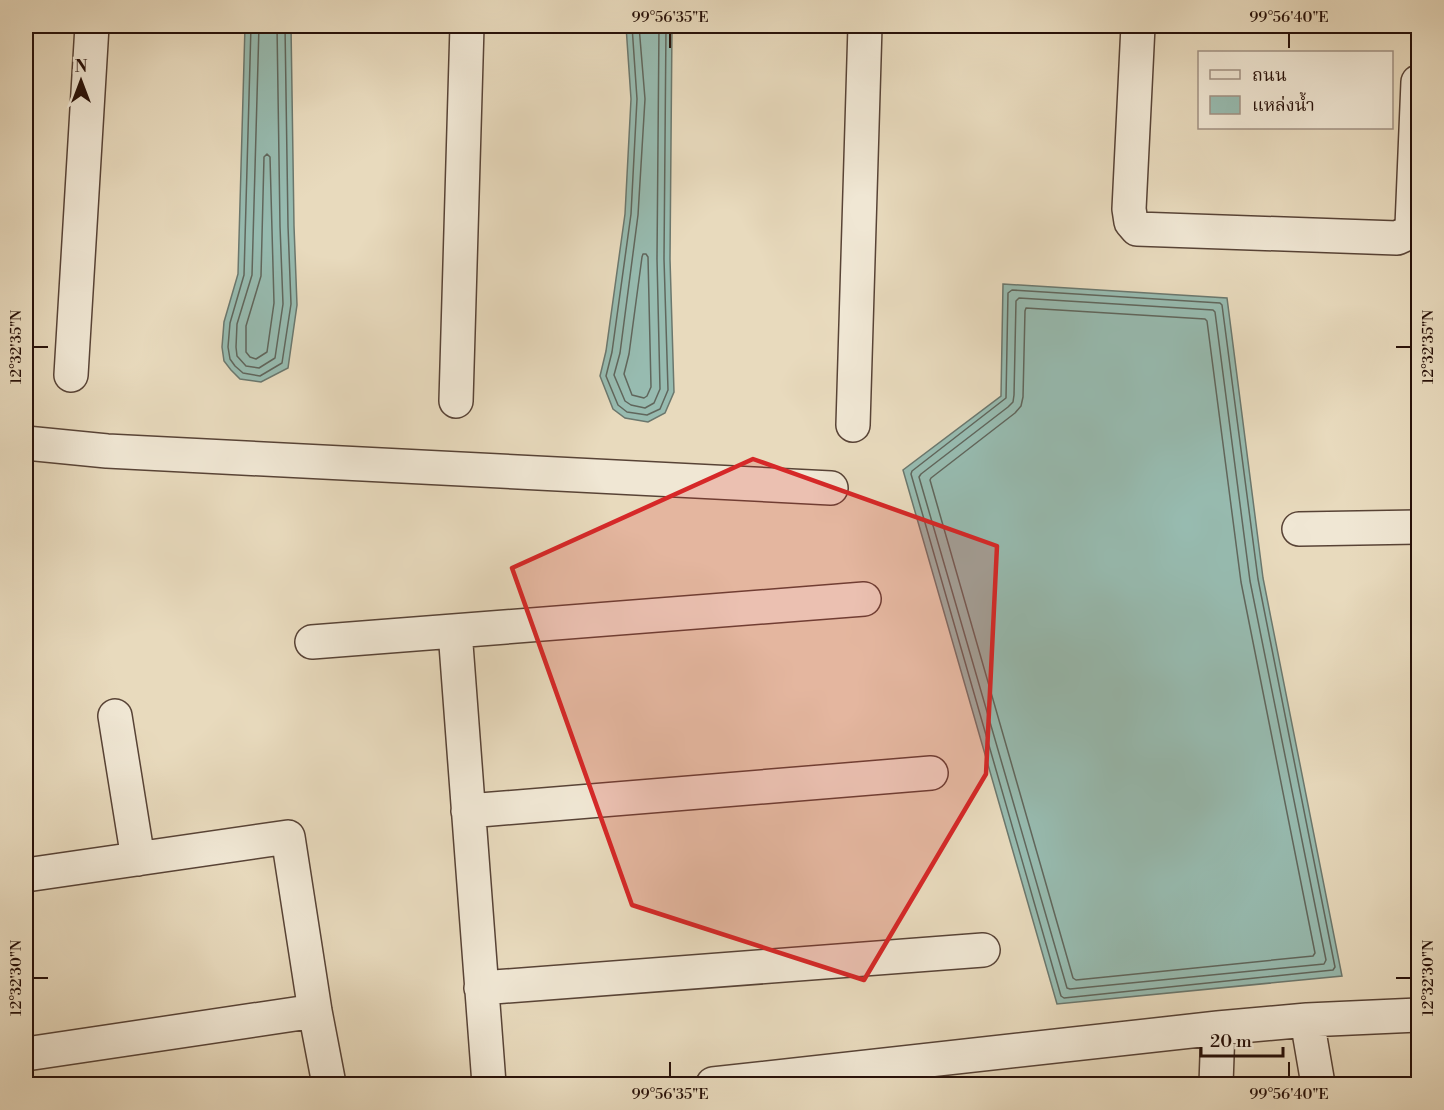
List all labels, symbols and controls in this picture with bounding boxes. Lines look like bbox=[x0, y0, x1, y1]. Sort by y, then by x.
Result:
text: 99°56'35"E bbox=[631, 8, 709, 27]
text: 99°56'40"E bbox=[1249, 8, 1329, 27]
north arrow bbox=[51, 51, 111, 111]
legend bbox=[1198, 51, 1393, 129]
text: N bbox=[75, 57, 88, 77]
text: ถนน bbox=[1252, 64, 1287, 87]
text: แหล่งน้ำ bbox=[1252, 91, 1315, 117]
text: 12°32'35"N bbox=[7, 310, 26, 384]
text: 12°32'35"N bbox=[1419, 310, 1438, 384]
text: 12°32'30"N bbox=[7, 940, 26, 1016]
text: 12°32'30"N bbox=[1419, 940, 1438, 1016]
scale bar bbox=[1201, 1020, 1284, 1058]
text: 20 m bbox=[1210, 1030, 1252, 1053]
text: 99°56'35"E bbox=[631, 1085, 709, 1104]
text: 99°56'40"E bbox=[1249, 1085, 1329, 1104]

